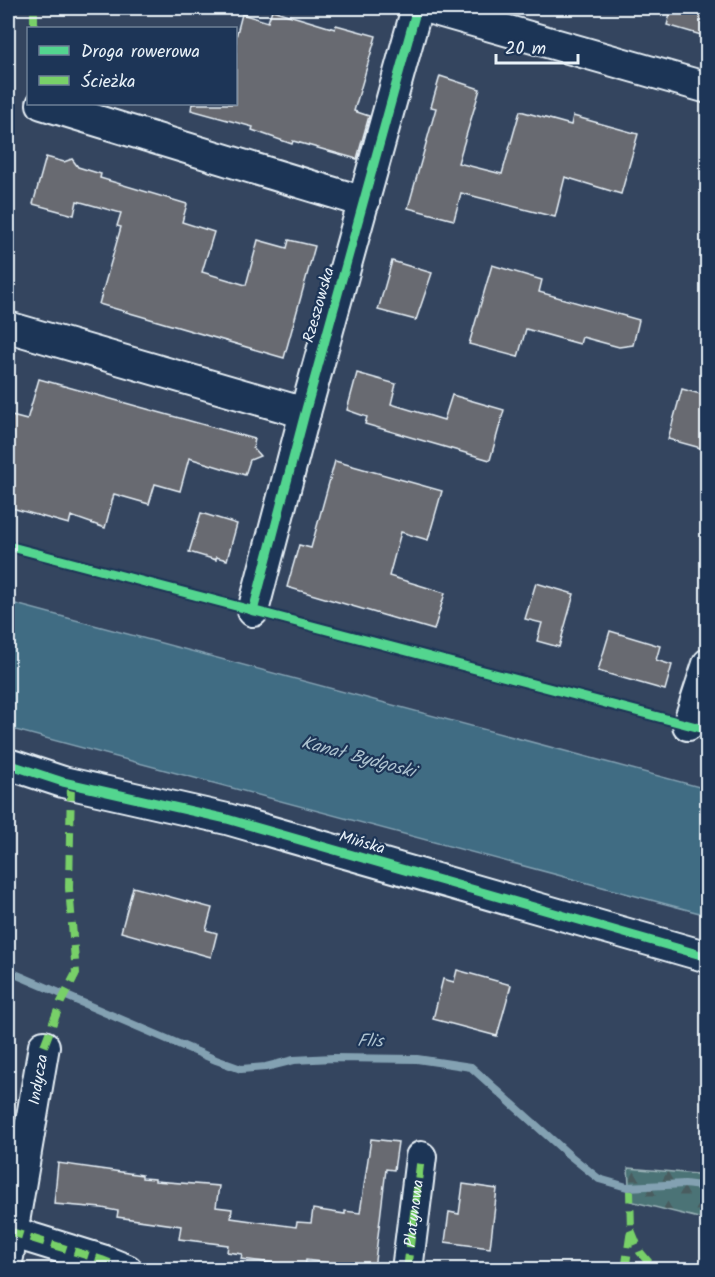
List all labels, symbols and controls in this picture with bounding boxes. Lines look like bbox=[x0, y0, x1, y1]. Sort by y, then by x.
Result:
legend bbox=[27, 27, 237, 105]
scale bar bbox=[496, 27, 578, 65]
text: 20 m bbox=[505, 35, 546, 64]
text: Droga rowerowa bbox=[81, 38, 200, 67]
text: Ścieżka bbox=[81, 68, 136, 97]
street label: Rzeszowska bbox=[296, 264, 342, 346]
water label: Kanał Bydgoski bbox=[298, 729, 422, 788]
street label: Mińska bbox=[336, 825, 388, 861]
water label: Flis bbox=[357, 1027, 385, 1057]
street label: Indycza bbox=[22, 1052, 55, 1107]
street label: Platynowa bbox=[397, 1178, 431, 1249]

